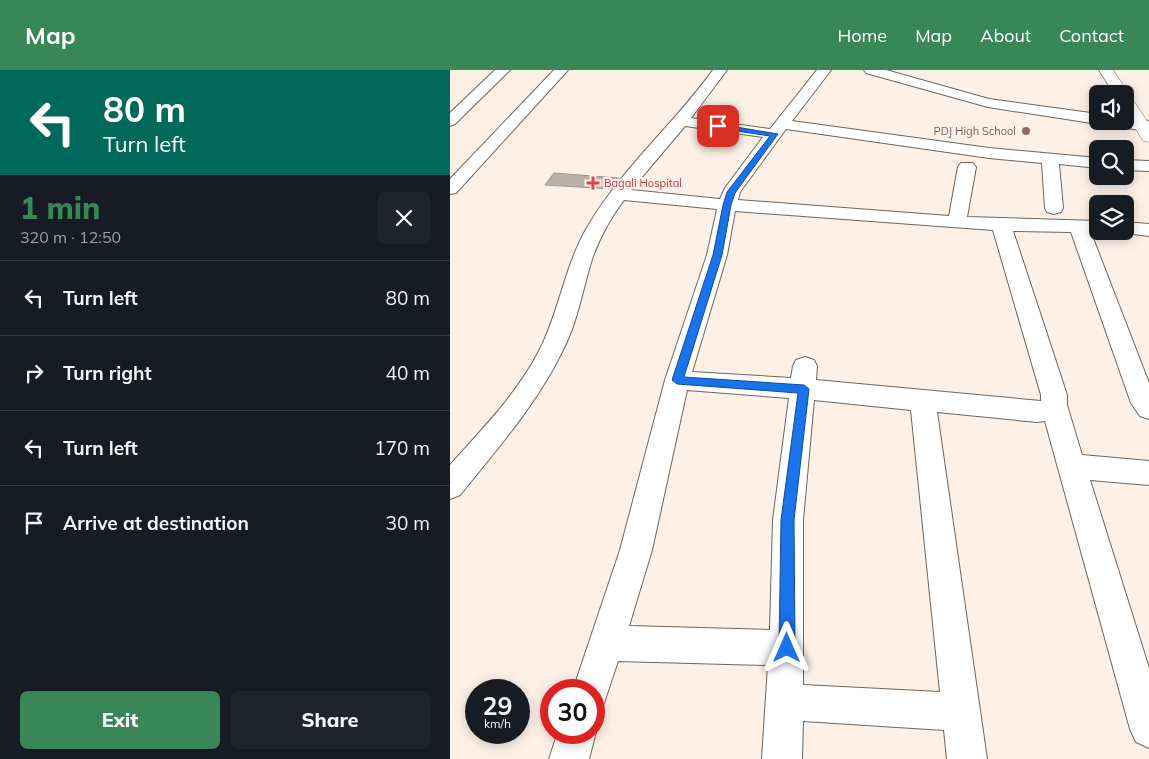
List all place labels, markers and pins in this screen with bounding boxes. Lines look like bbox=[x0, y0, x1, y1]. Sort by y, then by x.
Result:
pin bbox=[697, 105, 739, 147]
place label: PDJ High School bbox=[934, 124, 1016, 138]
marker: PDJ High School bbox=[1020, 125, 1032, 137]
marker: Bagali Hospital bbox=[586, 176, 600, 190]
place label: Bagali Hospital bbox=[604, 176, 682, 190]

